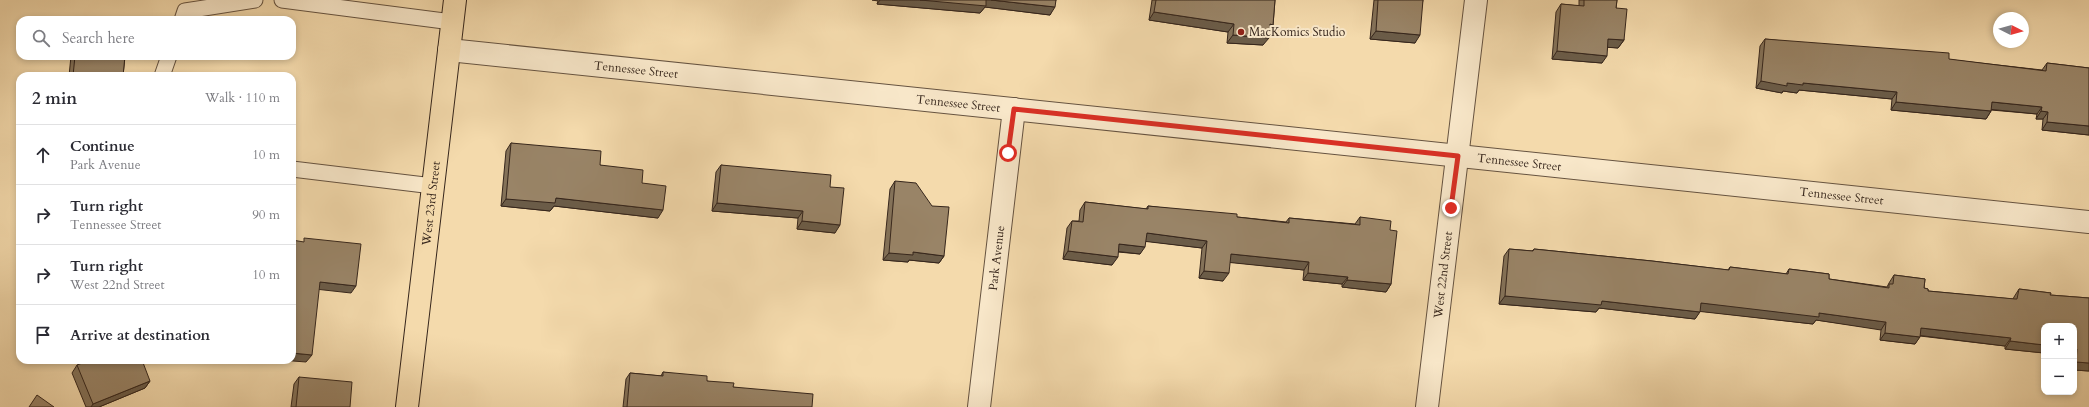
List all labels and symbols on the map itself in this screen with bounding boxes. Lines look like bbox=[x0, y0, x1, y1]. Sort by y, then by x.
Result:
north arrow bbox=[1993, 12, 2029, 48]
place label: MacKomics Studio bbox=[1249, 24, 1346, 40]
marker: MacKomics Studio bbox=[1236, 27, 1246, 37]
street label: Tennessee Street bbox=[593, 57, 679, 82]
street label: Tennessee Street bbox=[915, 91, 1001, 116]
route start bbox=[999, 144, 1017, 162]
street label: Tennessee Street bbox=[1476, 150, 1562, 175]
street label: West 23rd Street bbox=[418, 160, 444, 248]
street label: Tennessee Street bbox=[1799, 184, 1884, 208]
route end bbox=[1442, 199, 1460, 217]
street label: Park Avenue bbox=[985, 225, 1008, 291]
street label: West 22nd Street bbox=[1430, 230, 1456, 320]

